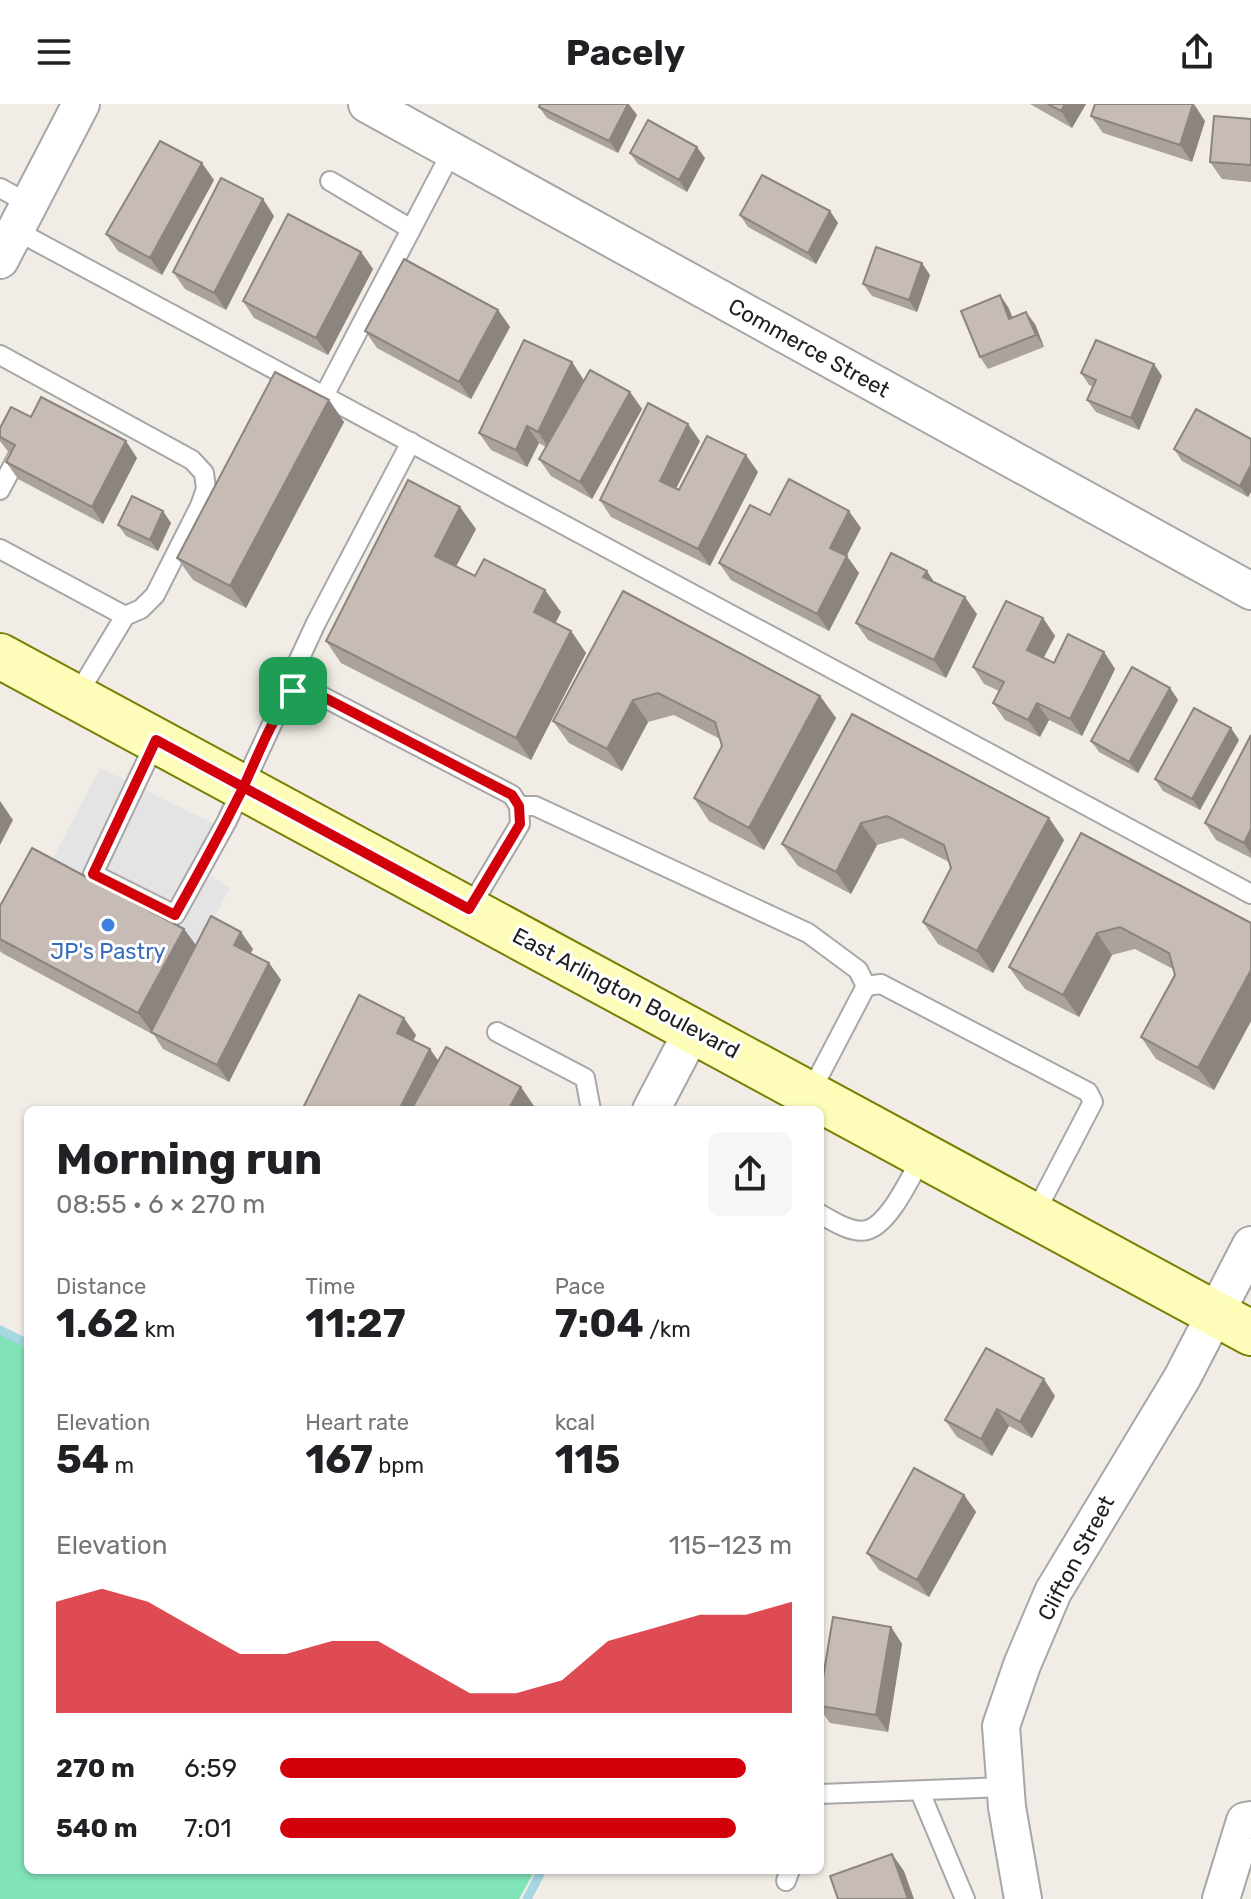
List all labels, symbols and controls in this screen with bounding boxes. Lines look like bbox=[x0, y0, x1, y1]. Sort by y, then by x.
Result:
icon: menu bbox=[32, 30, 76, 74]
icon: share bbox=[1175, 30, 1219, 74]
text: Pacely bbox=[566, 31, 685, 74]
street label: Commerce Street bbox=[724, 292, 895, 404]
pin bbox=[259, 657, 327, 725]
icon: arrive bbox=[271, 669, 315, 713]
marker: JP's Pastry bbox=[99, 916, 117, 934]
street label: East Arlington Boulevard bbox=[508, 922, 744, 1064]
place label: JP's Pastry bbox=[50, 938, 166, 965]
button: share bbox=[708, 1132, 792, 1216]
text: Morning run bbox=[56, 1133, 322, 1185]
text: 08:55 · 6 × 270 m bbox=[56, 1189, 265, 1220]
text: Distance bbox=[56, 1273, 146, 1300]
text: Time bbox=[305, 1273, 355, 1300]
text: Pace bbox=[555, 1273, 605, 1300]
text: 1.62 bbox=[56, 1300, 139, 1347]
text: 11:27 bbox=[305, 1300, 406, 1347]
text: 7:04 bbox=[555, 1300, 644, 1347]
text: km bbox=[139, 1316, 175, 1343]
text: /km bbox=[644, 1316, 691, 1343]
text: Elevation bbox=[56, 1409, 150, 1436]
text: Heart rate bbox=[305, 1409, 409, 1436]
text: kcal bbox=[555, 1409, 595, 1436]
text: 54 bbox=[56, 1436, 109, 1483]
text: 167 bbox=[305, 1436, 373, 1483]
text: 115 bbox=[555, 1436, 620, 1483]
text: m bbox=[109, 1452, 134, 1479]
text: bpm bbox=[373, 1452, 424, 1479]
street label: Clifton Street bbox=[1032, 1491, 1120, 1625]
text: Elevation bbox=[56, 1530, 167, 1561]
text: 115–123 m bbox=[669, 1530, 792, 1561]
text: 270 m bbox=[56, 1753, 135, 1784]
text: 6:59 bbox=[184, 1753, 237, 1784]
text: 540 m bbox=[56, 1813, 138, 1844]
text: 7:01 bbox=[184, 1813, 232, 1844]

